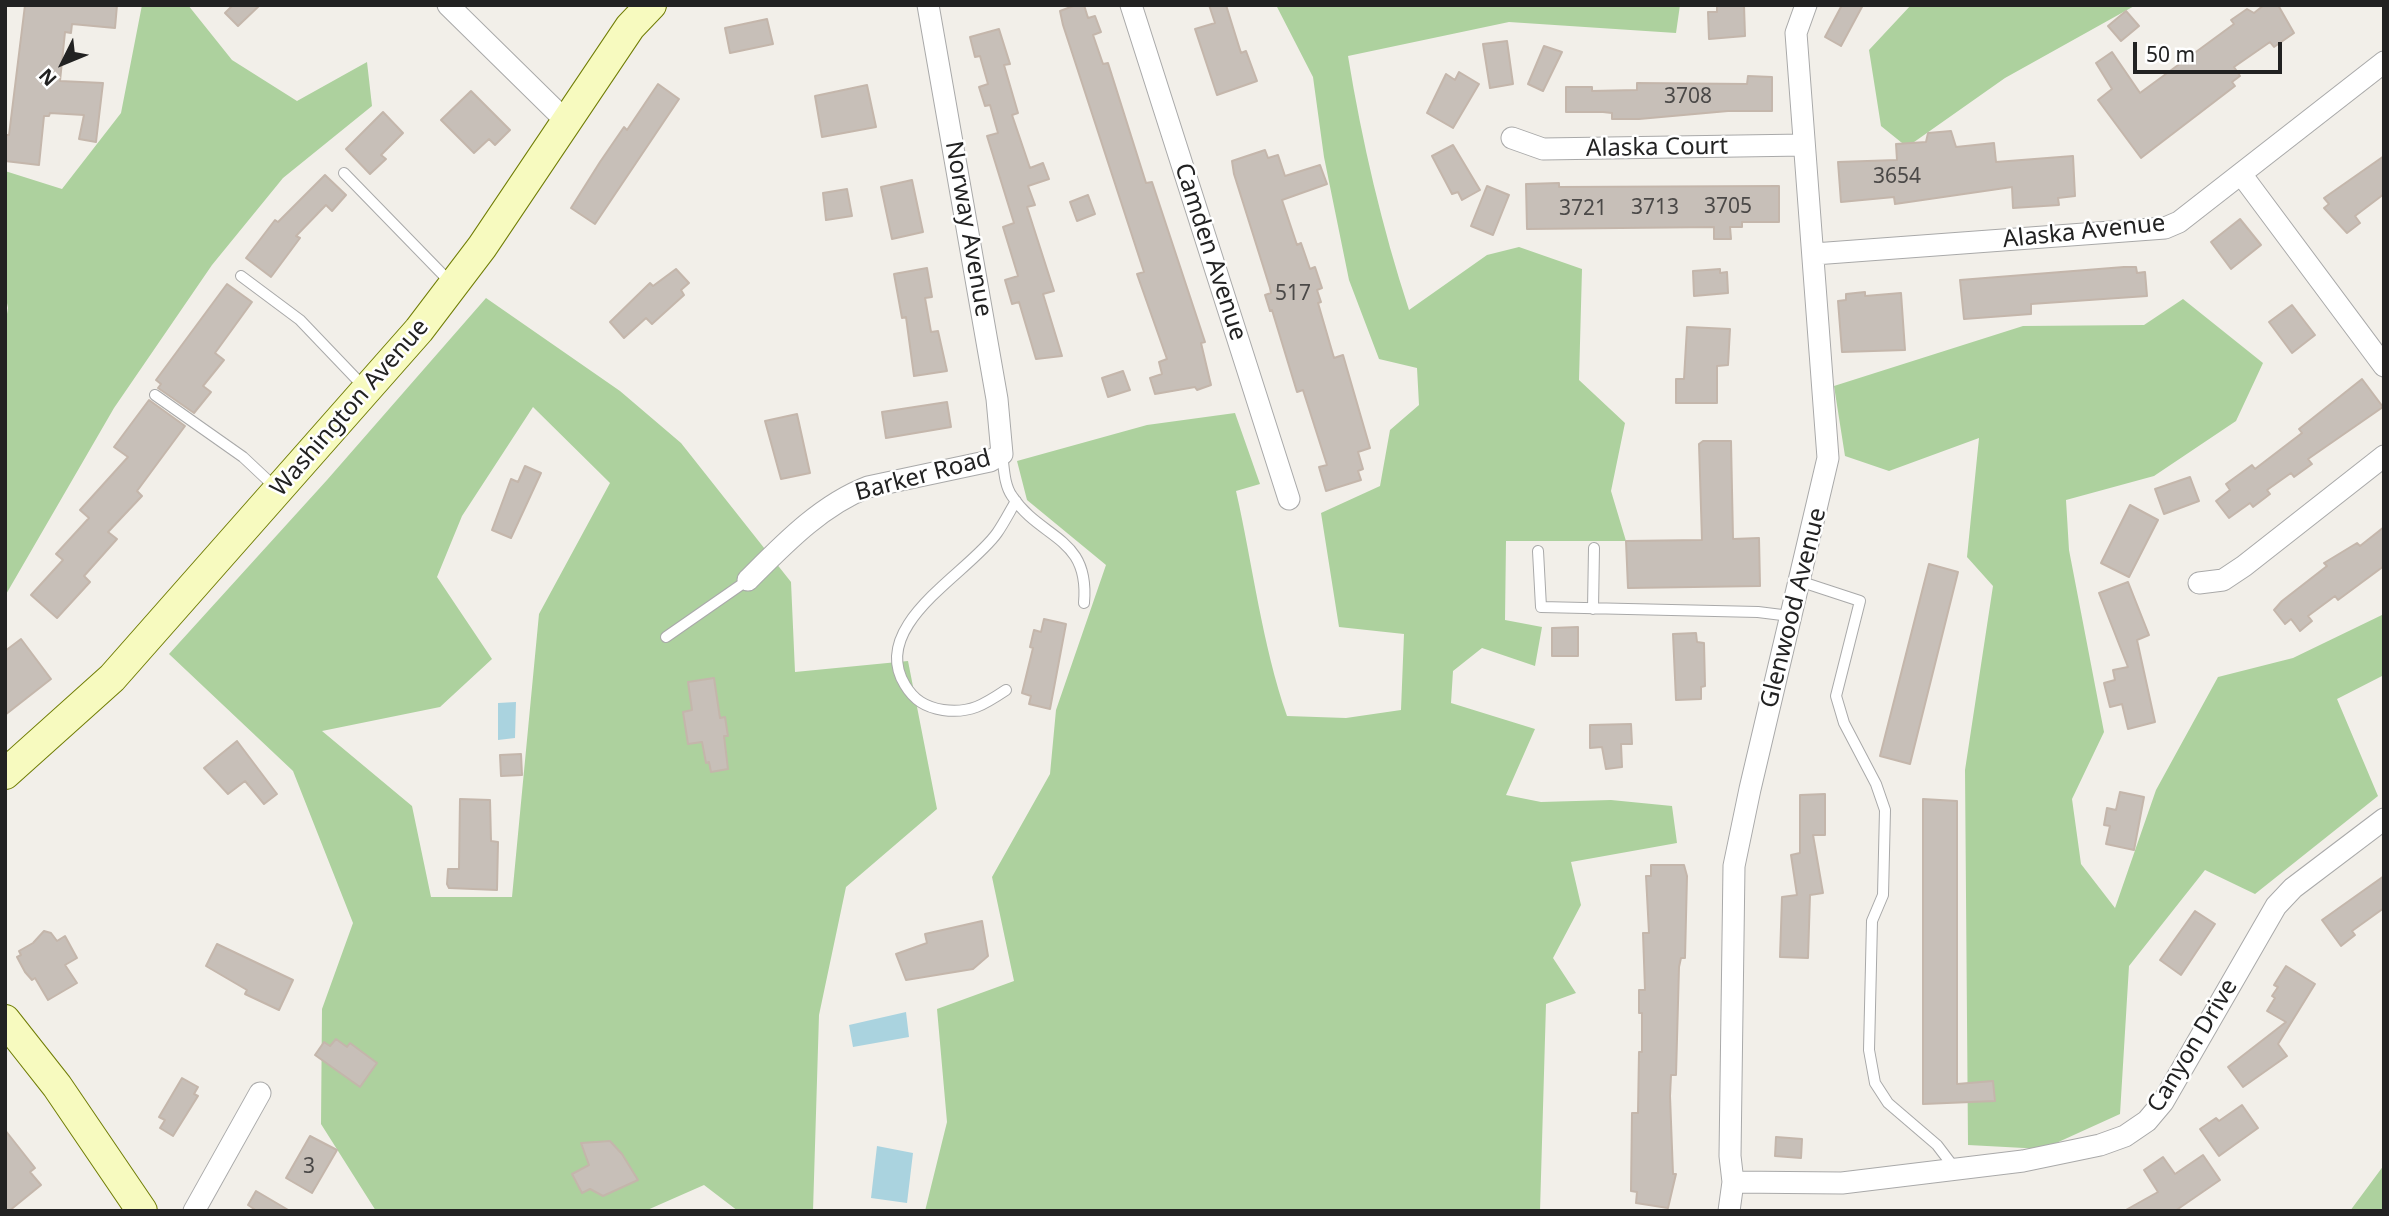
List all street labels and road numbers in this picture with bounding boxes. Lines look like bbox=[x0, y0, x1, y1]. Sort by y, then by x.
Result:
street label: Alaska Court bbox=[1586, 132, 1728, 164]
street label: Norway Avenue bbox=[938, 139, 998, 319]
street label: Camden Avenue bbox=[1168, 160, 1252, 344]
street label: Alaska Avenue bbox=[2001, 209, 2167, 255]
street label: Washington Avenue bbox=[265, 313, 435, 503]
street label: Barker Road bbox=[852, 444, 994, 508]
street label: Glenwood Avenue bbox=[1755, 505, 1833, 711]
street label: Canyon Drive bbox=[2142, 974, 2244, 1118]

